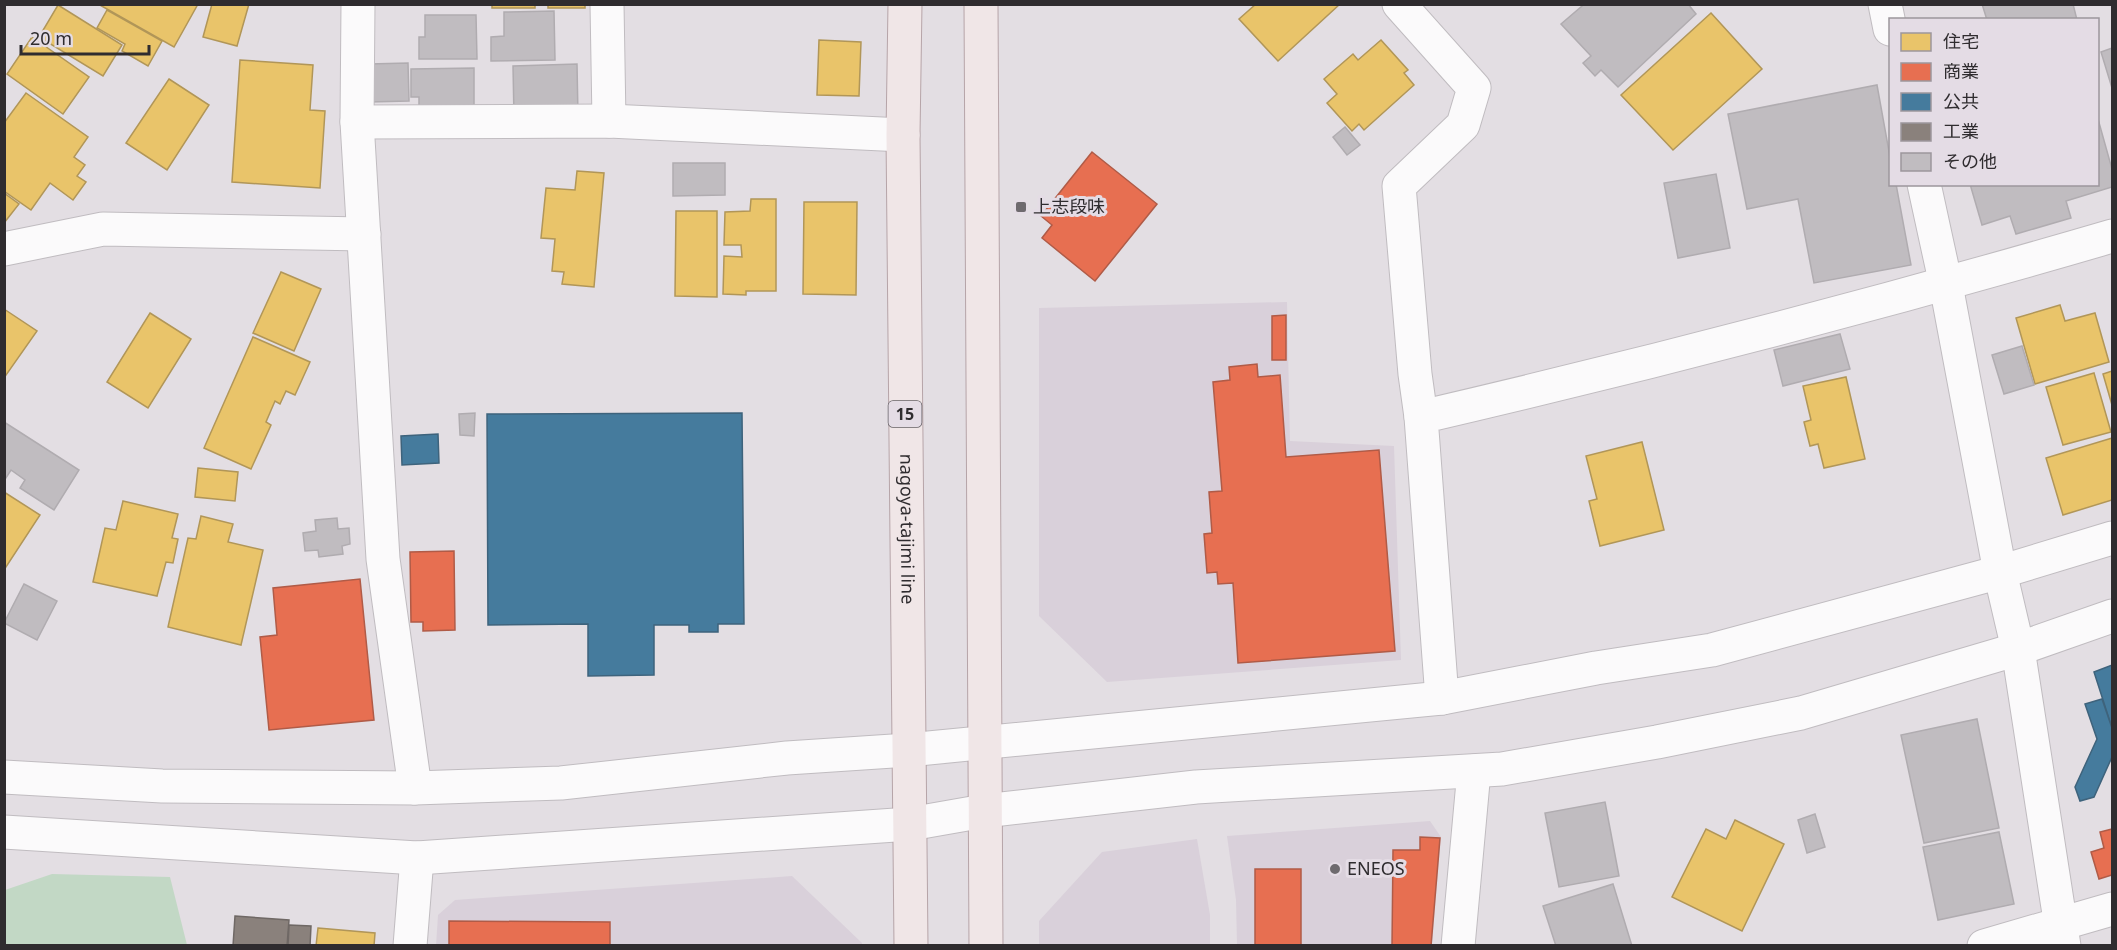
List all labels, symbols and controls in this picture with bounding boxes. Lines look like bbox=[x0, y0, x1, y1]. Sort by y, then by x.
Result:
scale bar bbox=[21, 18, 148, 56]
legend bbox=[1889, 18, 2099, 186]
text: 20 m bbox=[30, 26, 72, 50]
text: 住宅 bbox=[1943, 29, 1979, 53]
text: 商業 bbox=[1943, 59, 1979, 83]
text: 公共 bbox=[1943, 89, 1979, 113]
text: 工業 bbox=[1943, 119, 1979, 143]
text: その他 bbox=[1943, 149, 1997, 173]
place label: 上志段味 bbox=[1033, 194, 1105, 218]
marker: 上志段味 bbox=[1014, 200, 1028, 214]
road number: 15 bbox=[888, 401, 922, 427]
street label: nagoya-tajimi line bbox=[895, 454, 921, 604]
place label: ENEOS bbox=[1347, 856, 1405, 880]
marker: ENEOS bbox=[1328, 862, 1342, 876]

